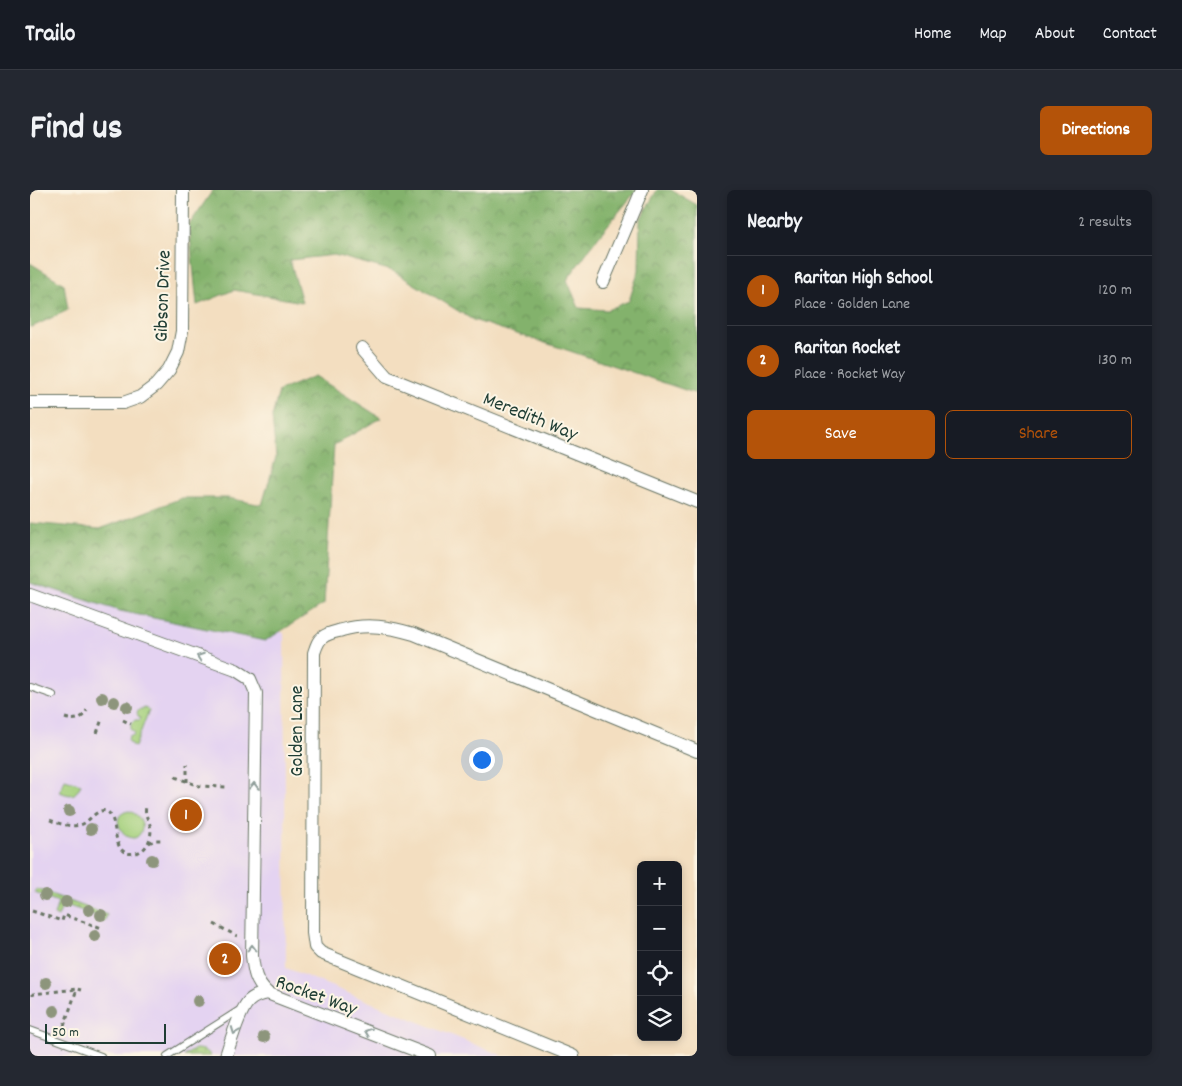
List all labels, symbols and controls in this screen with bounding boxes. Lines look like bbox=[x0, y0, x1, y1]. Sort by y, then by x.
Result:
text: Trailo bbox=[25, 18, 76, 52]
text: Home bbox=[914, 22, 951, 47]
text: Map bbox=[979, 22, 1007, 47]
text: About bbox=[1035, 22, 1075, 47]
text: Contact bbox=[1103, 22, 1157, 47]
text: Find us bbox=[30, 105, 122, 155]
button: Directions bbox=[1040, 106, 1152, 155]
text: Nearby bbox=[747, 208, 802, 238]
text: 2 results bbox=[1078, 211, 1132, 234]
street label: Gibson Drive bbox=[148, 249, 180, 343]
text: Raritan High School bbox=[794, 266, 932, 293]
text: 1 bbox=[761, 279, 765, 302]
text: 120 m bbox=[1098, 279, 1132, 302]
text: Place · Golden Lane bbox=[794, 293, 910, 316]
text: Raritan Rocket bbox=[794, 336, 900, 363]
text: 2 bbox=[760, 349, 767, 372]
text: 130 m bbox=[1098, 349, 1132, 372]
text: Place · Rocket Way bbox=[794, 363, 905, 386]
street label: Meredith Way bbox=[478, 386, 582, 450]
button: Save bbox=[747, 410, 935, 459]
button: Share bbox=[945, 410, 1132, 459]
one-way arrow bbox=[196, 653, 205, 663]
street label: Golden Lane bbox=[284, 685, 312, 777]
your location bbox=[469, 747, 495, 773]
one-way arrow bbox=[249, 781, 259, 789]
pin: 1 bbox=[170, 796, 202, 834]
map controls bbox=[637, 861, 682, 1041]
button: + bbox=[637, 861, 682, 906]
button: − bbox=[637, 906, 682, 951]
pin: 2 bbox=[209, 940, 241, 978]
one-way arrow bbox=[247, 944, 257, 952]
button: locate bbox=[637, 951, 682, 996]
street label: Rocket Way bbox=[271, 969, 361, 1025]
button: layers bbox=[637, 996, 682, 1041]
scale bar bbox=[45, 1021, 166, 1044]
text: 50 m bbox=[52, 1023, 79, 1043]
one-way arrow bbox=[231, 1027, 241, 1035]
one-way arrow bbox=[364, 1028, 373, 1038]

